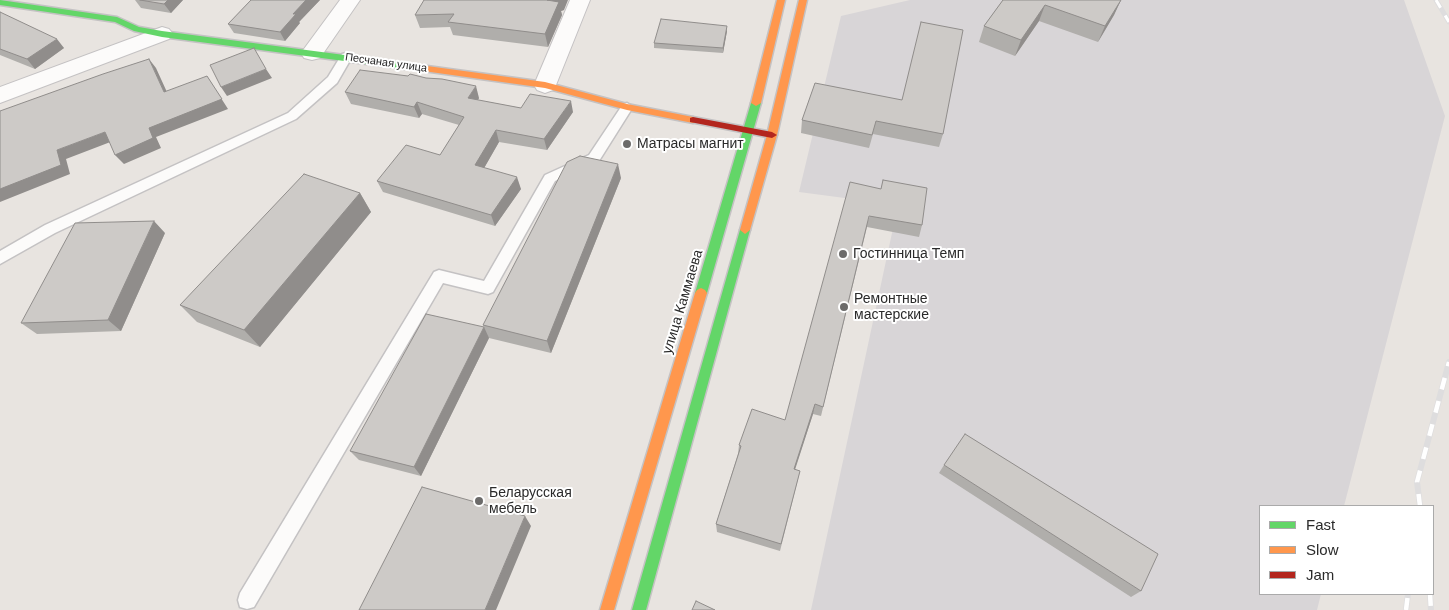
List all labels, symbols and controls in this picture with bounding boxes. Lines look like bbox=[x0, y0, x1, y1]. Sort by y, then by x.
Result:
street label: Песчаная улица bbox=[344, 51, 428, 75]
place label: Матрасы магнит bbox=[637, 136, 744, 152]
marker: Матрасы магнит bbox=[621, 138, 633, 150]
place label: Гостинница Темп bbox=[853, 246, 964, 262]
street label: улица Каммаева bbox=[659, 248, 707, 356]
marker: Гостинница Темп bbox=[837, 248, 849, 260]
place label: Ремонтные мастерские bbox=[854, 291, 929, 324]
marker: Ремонтные мастерские bbox=[838, 301, 850, 313]
place label: Беларусская мебель bbox=[489, 485, 572, 518]
marker: Беларусская мебель bbox=[473, 495, 485, 507]
legend bbox=[1259, 505, 1434, 595]
text: Fast bbox=[1306, 516, 1335, 533]
text: Slow bbox=[1306, 541, 1339, 558]
text: Jam bbox=[1306, 566, 1334, 583]

